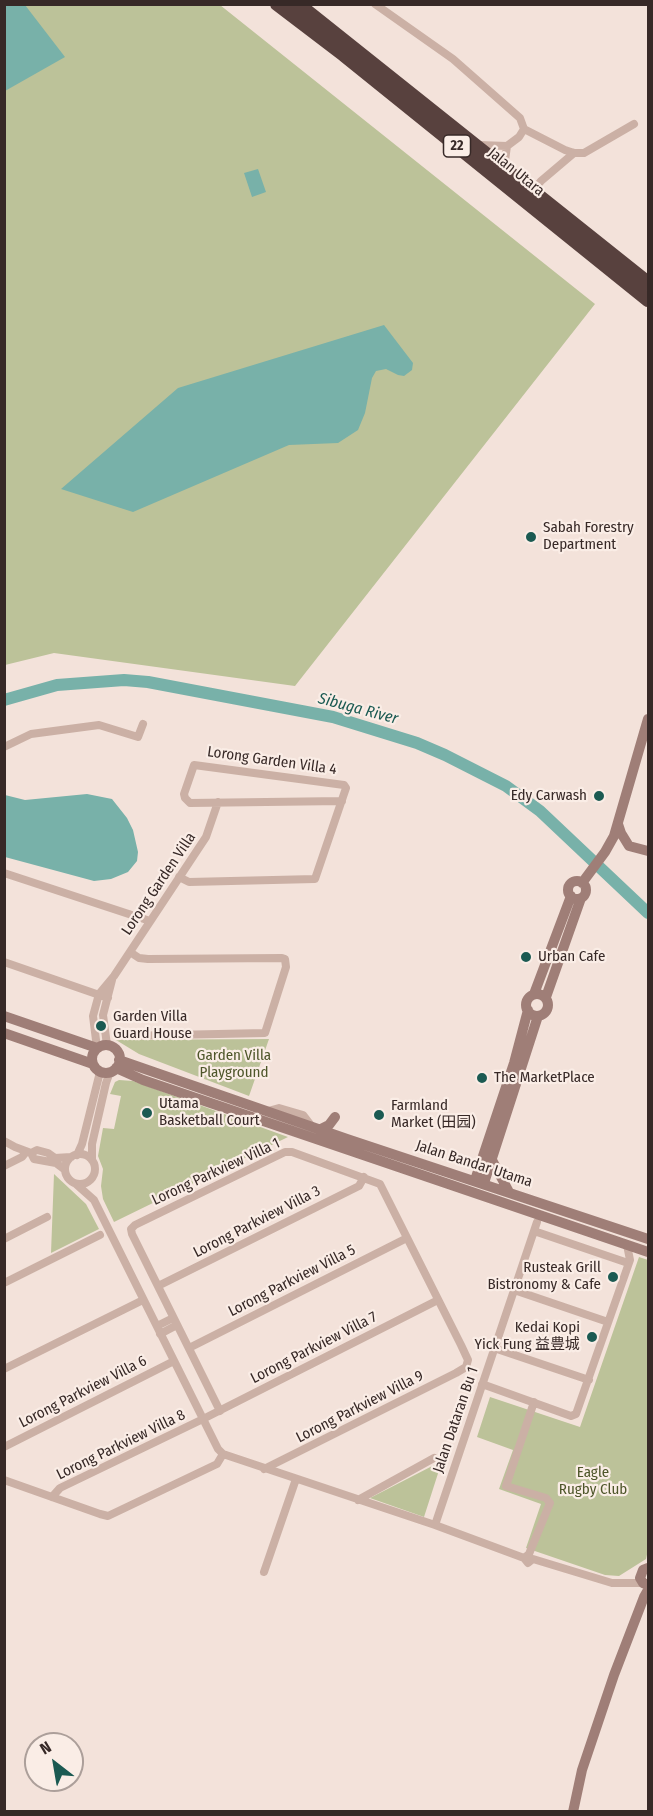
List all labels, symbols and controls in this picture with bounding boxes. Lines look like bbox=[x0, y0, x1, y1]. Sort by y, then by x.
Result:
road number: 22 bbox=[444, 135, 470, 157]
street label: Jalan Utara bbox=[484, 144, 548, 200]
place label: Sabah Forestry Department bbox=[543, 519, 634, 554]
marker: Sabah Forestry Department bbox=[524, 530, 538, 544]
water label: Sibuga River bbox=[316, 689, 400, 729]
street label: Lorong Garden Villa 4 bbox=[206, 743, 338, 779]
place label: Edy Carwash bbox=[511, 787, 587, 805]
marker: Edy Carwash bbox=[592, 789, 606, 803]
street label: Lorong Garden Villa bbox=[118, 829, 200, 939]
place label: Urban Cafe bbox=[538, 948, 605, 966]
marker: Urban Cafe bbox=[519, 950, 533, 964]
place label: Garden Villa Guard House bbox=[113, 1008, 192, 1043]
marker: Garden Villa Guard House bbox=[94, 1019, 108, 1033]
park label: Garden Villa Playground bbox=[197, 1047, 271, 1082]
place label: The MarketPlace bbox=[494, 1069, 595, 1087]
marker: The MarketPlace bbox=[475, 1071, 489, 1085]
place label: Utama Basketball Court bbox=[159, 1095, 260, 1130]
place label: Farmland Market (田园) bbox=[391, 1097, 476, 1132]
marker: Utama Basketball Court bbox=[140, 1106, 154, 1120]
marker: Farmland Market (田园) bbox=[372, 1108, 386, 1122]
street label: Lorong Parkview Villa 1 bbox=[149, 1134, 283, 1210]
street label: Jalan Bandar Utama bbox=[413, 1137, 535, 1191]
street label: Lorong Parkview Villa 3 bbox=[190, 1182, 324, 1262]
street label: Lorong Parkview Villa 5 bbox=[225, 1241, 359, 1321]
place label: Rusteak Grill Bistronomy & Cafe bbox=[487, 1259, 601, 1294]
marker: Rusteak Grill Bistronomy & Cafe bbox=[606, 1270, 620, 1284]
street label: Lorong Parkview Villa 7 bbox=[248, 1308, 380, 1388]
place label: Kedai Kopi Yick Fung 益豊城 bbox=[474, 1319, 580, 1354]
marker: Kedai Kopi Yick Fung 益豊城 bbox=[585, 1330, 599, 1344]
street label: Lorong Parkview Villa 6 bbox=[16, 1352, 150, 1432]
street label: Jalan Dataran Bu 1 bbox=[429, 1365, 483, 1475]
street label: Lorong Parkview Villa 9 bbox=[293, 1367, 427, 1447]
street label: Lorong Parkview Villa 8 bbox=[54, 1406, 188, 1484]
park label: Eagle Rugby Club bbox=[559, 1464, 627, 1499]
north arrow bbox=[24, 1732, 84, 1792]
text: N bbox=[36, 1737, 55, 1758]

